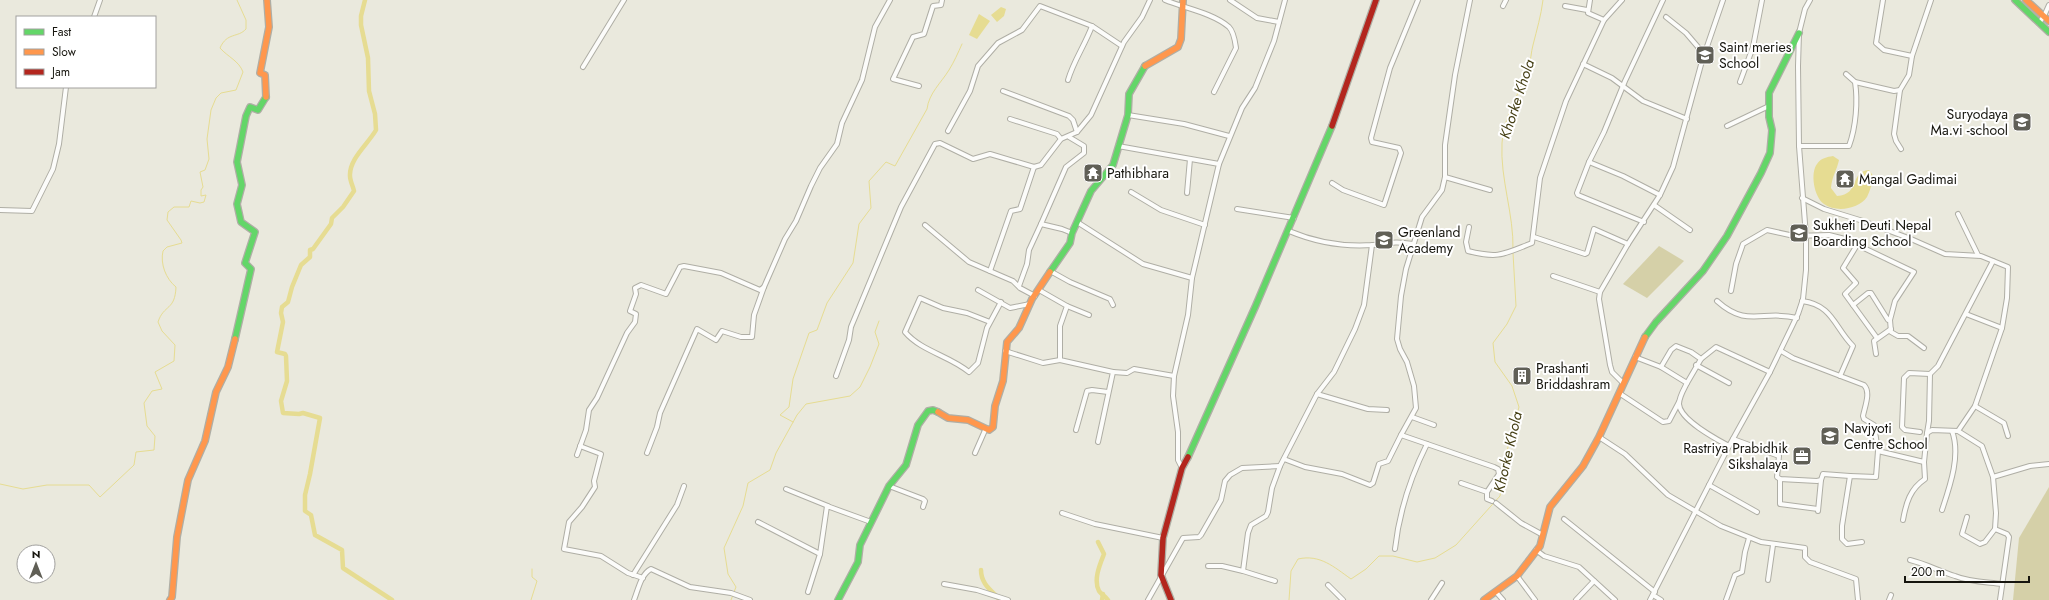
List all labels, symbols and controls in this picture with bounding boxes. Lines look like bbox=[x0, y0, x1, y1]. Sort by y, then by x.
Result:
legend bbox=[16, 16, 156, 88]
text: Fast bbox=[52, 23, 71, 41]
place label: Saint meries School bbox=[1719, 37, 1792, 73]
text: Slow bbox=[52, 43, 77, 61]
school or university icon: Saint meries School bbox=[1694, 44, 1716, 66]
water label: Khorke Khola bbox=[1494, 56, 1540, 142]
text: Jam bbox=[50, 63, 70, 81]
place label: Suryodaya Ma.vi -school bbox=[1931, 104, 2008, 140]
school or university icon: Suryodaya Ma.vi -school bbox=[2011, 111, 2033, 133]
temple icon: Pathibhara bbox=[1082, 162, 1104, 184]
place label: Pathibhara bbox=[1107, 163, 1169, 183]
temple icon: Mangal Gadimai bbox=[1834, 168, 1856, 190]
place label: Mangal Gadimai bbox=[1859, 169, 1957, 189]
place label: Sukheti Deuti Nepal Boarding School bbox=[1813, 215, 1931, 251]
place label: Greenland Academy bbox=[1398, 222, 1461, 258]
school or university icon: Sukheti Deuti Nepal Boarding School bbox=[1788, 222, 1810, 244]
school or university icon: Greenland Academy bbox=[1373, 229, 1395, 251]
place label: Prashanti Briddashram bbox=[1536, 358, 1610, 394]
building icon: Prashanti Briddashram bbox=[1511, 365, 1533, 387]
water label: Khorke Khola bbox=[1488, 409, 1528, 495]
place label: Navjyoti Centre School bbox=[1844, 418, 1928, 454]
school or university icon: Navjyoti Centre School bbox=[1819, 425, 1841, 447]
place label: Rastriya Prabidhik Sikshalaya bbox=[1683, 438, 1789, 474]
office icon: Rastriya Prabidhik Sikshalaya bbox=[1791, 445, 1813, 467]
north arrow bbox=[16, 544, 56, 584]
text: N bbox=[32, 546, 40, 562]
scale bar bbox=[1905, 558, 2029, 584]
text: 200 m bbox=[1911, 563, 1945, 581]

